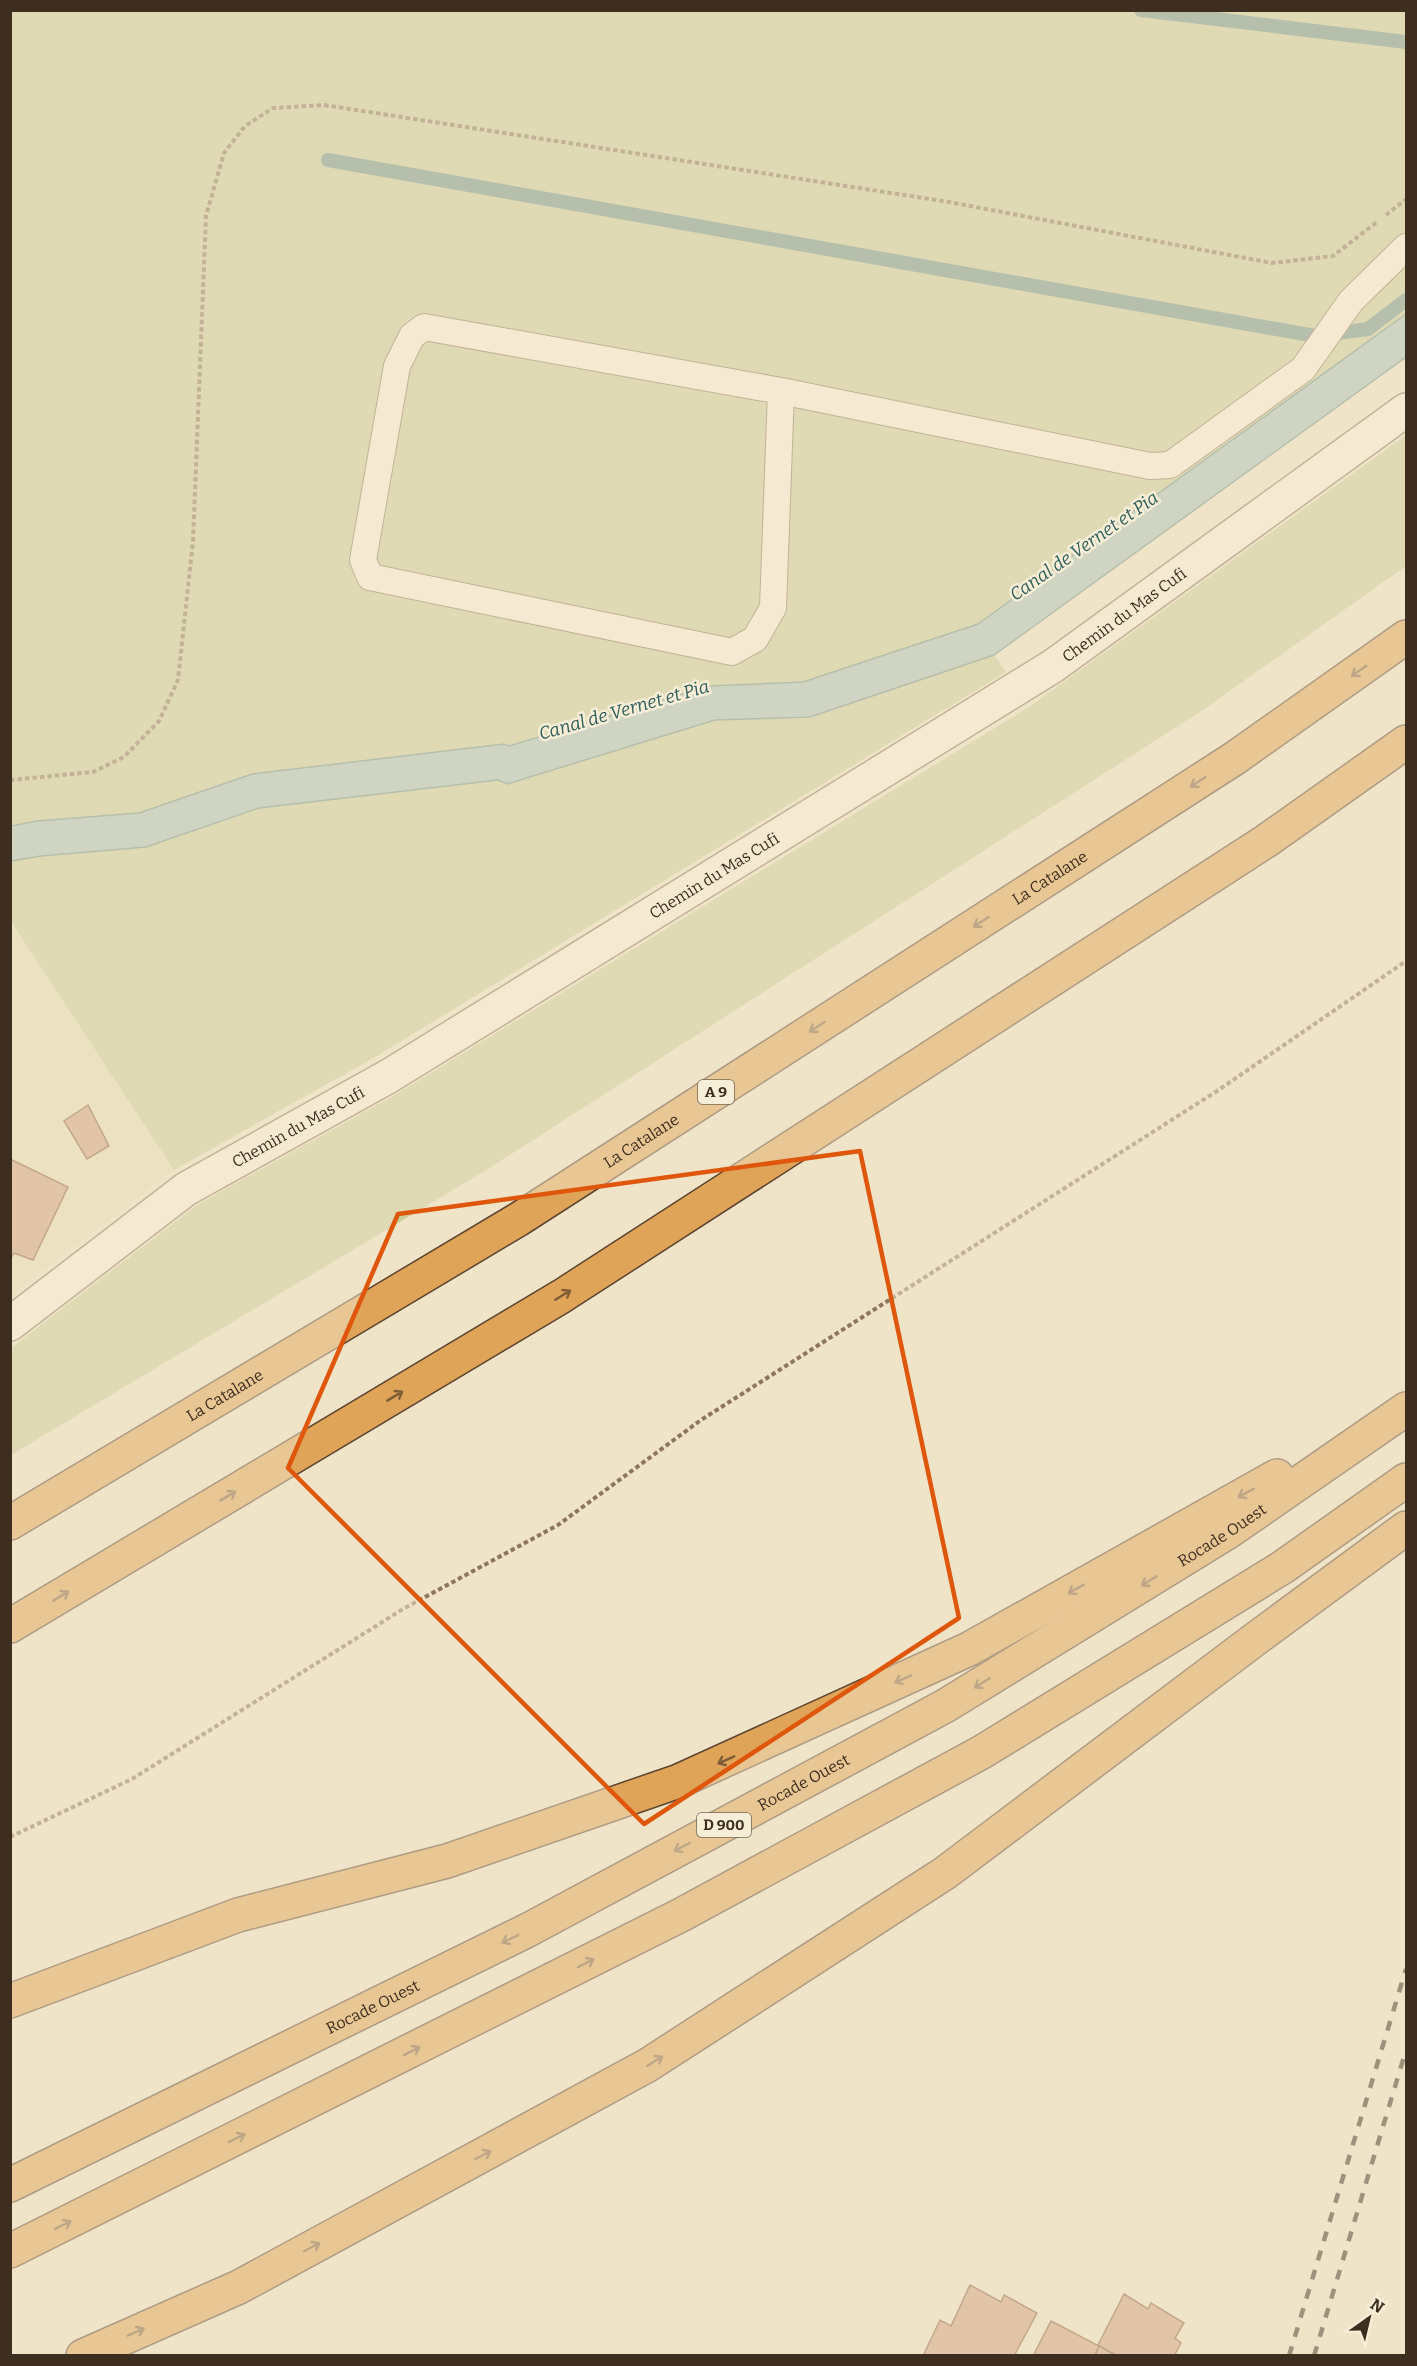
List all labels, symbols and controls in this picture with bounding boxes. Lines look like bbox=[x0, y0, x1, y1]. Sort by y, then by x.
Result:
water label: Canal de Vernet et Pia bbox=[1006, 486, 1162, 606]
street label: Chemin du Mas Cufi bbox=[1058, 563, 1190, 666]
one-way arrow bbox=[1351, 665, 1367, 677]
water label: Canal de Vernet et Pia bbox=[536, 675, 712, 745]
one-way arrow bbox=[1191, 776, 1207, 788]
street label: Chemin du Mas Cufi bbox=[646, 828, 782, 922]
street label: La Catalane bbox=[1008, 846, 1091, 909]
one-way arrow bbox=[973, 915, 990, 928]
one-way arrow bbox=[810, 1021, 826, 1033]
road number: A 9 bbox=[698, 1080, 734, 1104]
street label: Chemin du Mas Cufi bbox=[229, 1082, 368, 1171]
street label: La Catalane bbox=[600, 1109, 682, 1172]
one-way arrow bbox=[554, 1289, 571, 1301]
street label: La Catalane bbox=[183, 1365, 266, 1425]
one-way arrow bbox=[386, 1389, 403, 1401]
one-way arrow bbox=[1238, 1487, 1255, 1499]
one-way arrow bbox=[219, 1489, 236, 1501]
street label: Rocade Ouest bbox=[1174, 1499, 1270, 1570]
one-way arrow bbox=[1141, 1576, 1158, 1588]
one-way arrow bbox=[1068, 1583, 1085, 1595]
one-way arrow bbox=[52, 1589, 69, 1601]
one-way arrow bbox=[895, 1674, 913, 1686]
one-way arrow bbox=[974, 1678, 991, 1690]
street label: Rocade Ouest bbox=[754, 1750, 853, 1814]
one-way arrow bbox=[717, 1754, 735, 1766]
road number: D 900 bbox=[697, 1813, 751, 1837]
one-way arrow bbox=[674, 1841, 691, 1853]
one-way arrow bbox=[502, 1933, 520, 1945]
one-way arrow bbox=[577, 1957, 594, 1969]
street label: Rocade Ouest bbox=[323, 1976, 422, 2037]
one-way arrow bbox=[402, 2045, 420, 2056]
one-way arrow bbox=[646, 2055, 662, 2067]
one-way arrow bbox=[228, 2132, 246, 2143]
one-way arrow bbox=[474, 2149, 492, 2160]
one-way arrow bbox=[53, 2219, 71, 2230]
one-way arrow bbox=[303, 2241, 320, 2253]
north arrow bbox=[1339, 2288, 1399, 2348]
text: N bbox=[1367, 2295, 1388, 2317]
one-way arrow bbox=[127, 2326, 145, 2337]

